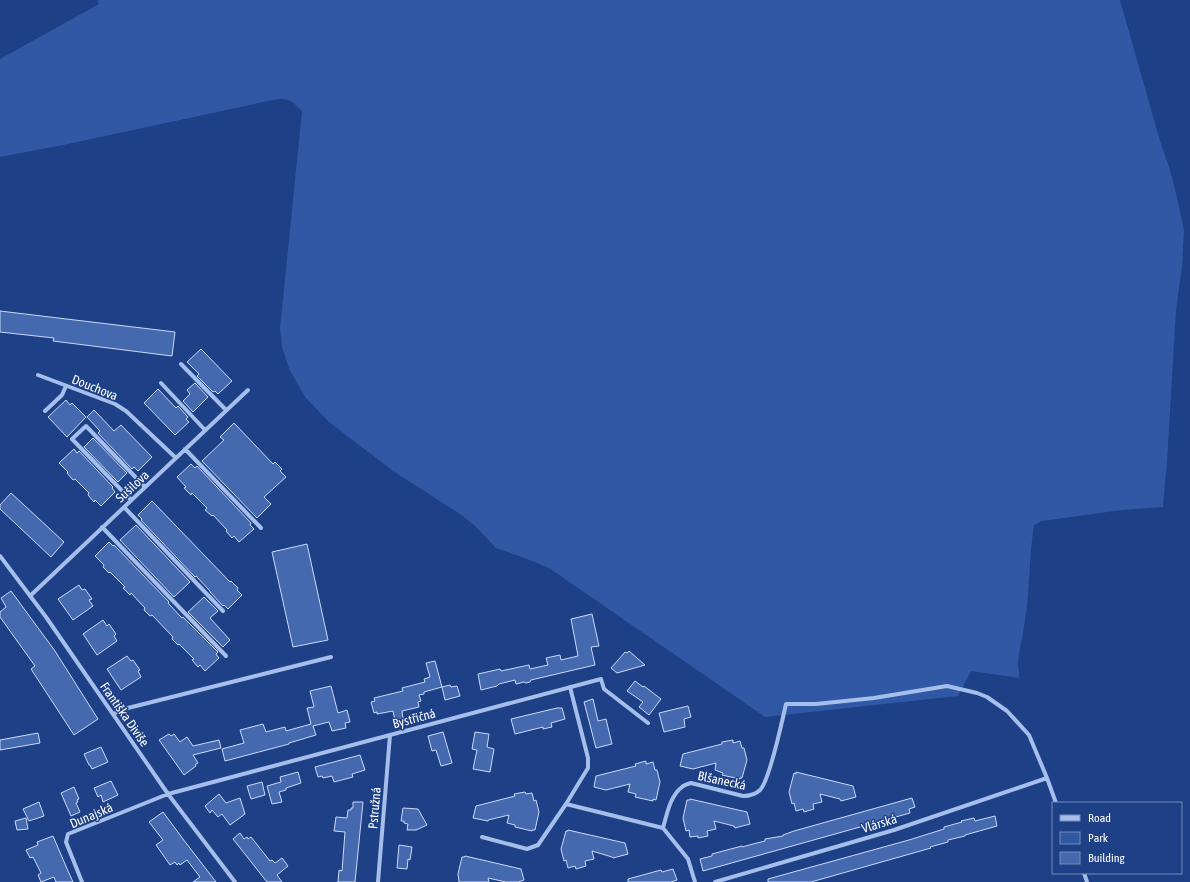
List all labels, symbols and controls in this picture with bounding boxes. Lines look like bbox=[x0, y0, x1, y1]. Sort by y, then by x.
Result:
street label: Douchova bbox=[70, 372, 120, 403]
street label: Sušilova bbox=[113, 467, 152, 505]
street label: Františka Diviše bbox=[97, 679, 152, 749]
street label: Bystřičná bbox=[391, 706, 437, 731]
street label: Blšanecká bbox=[696, 768, 747, 793]
street label: Pstružná bbox=[365, 787, 384, 830]
street label: Dunajská bbox=[67, 800, 115, 831]
legend bbox=[1052, 802, 1182, 874]
street label: Vlárská bbox=[860, 811, 899, 836]
text: Road bbox=[1088, 811, 1111, 825]
text: Park bbox=[1088, 831, 1109, 845]
text: Building bbox=[1088, 851, 1126, 865]

